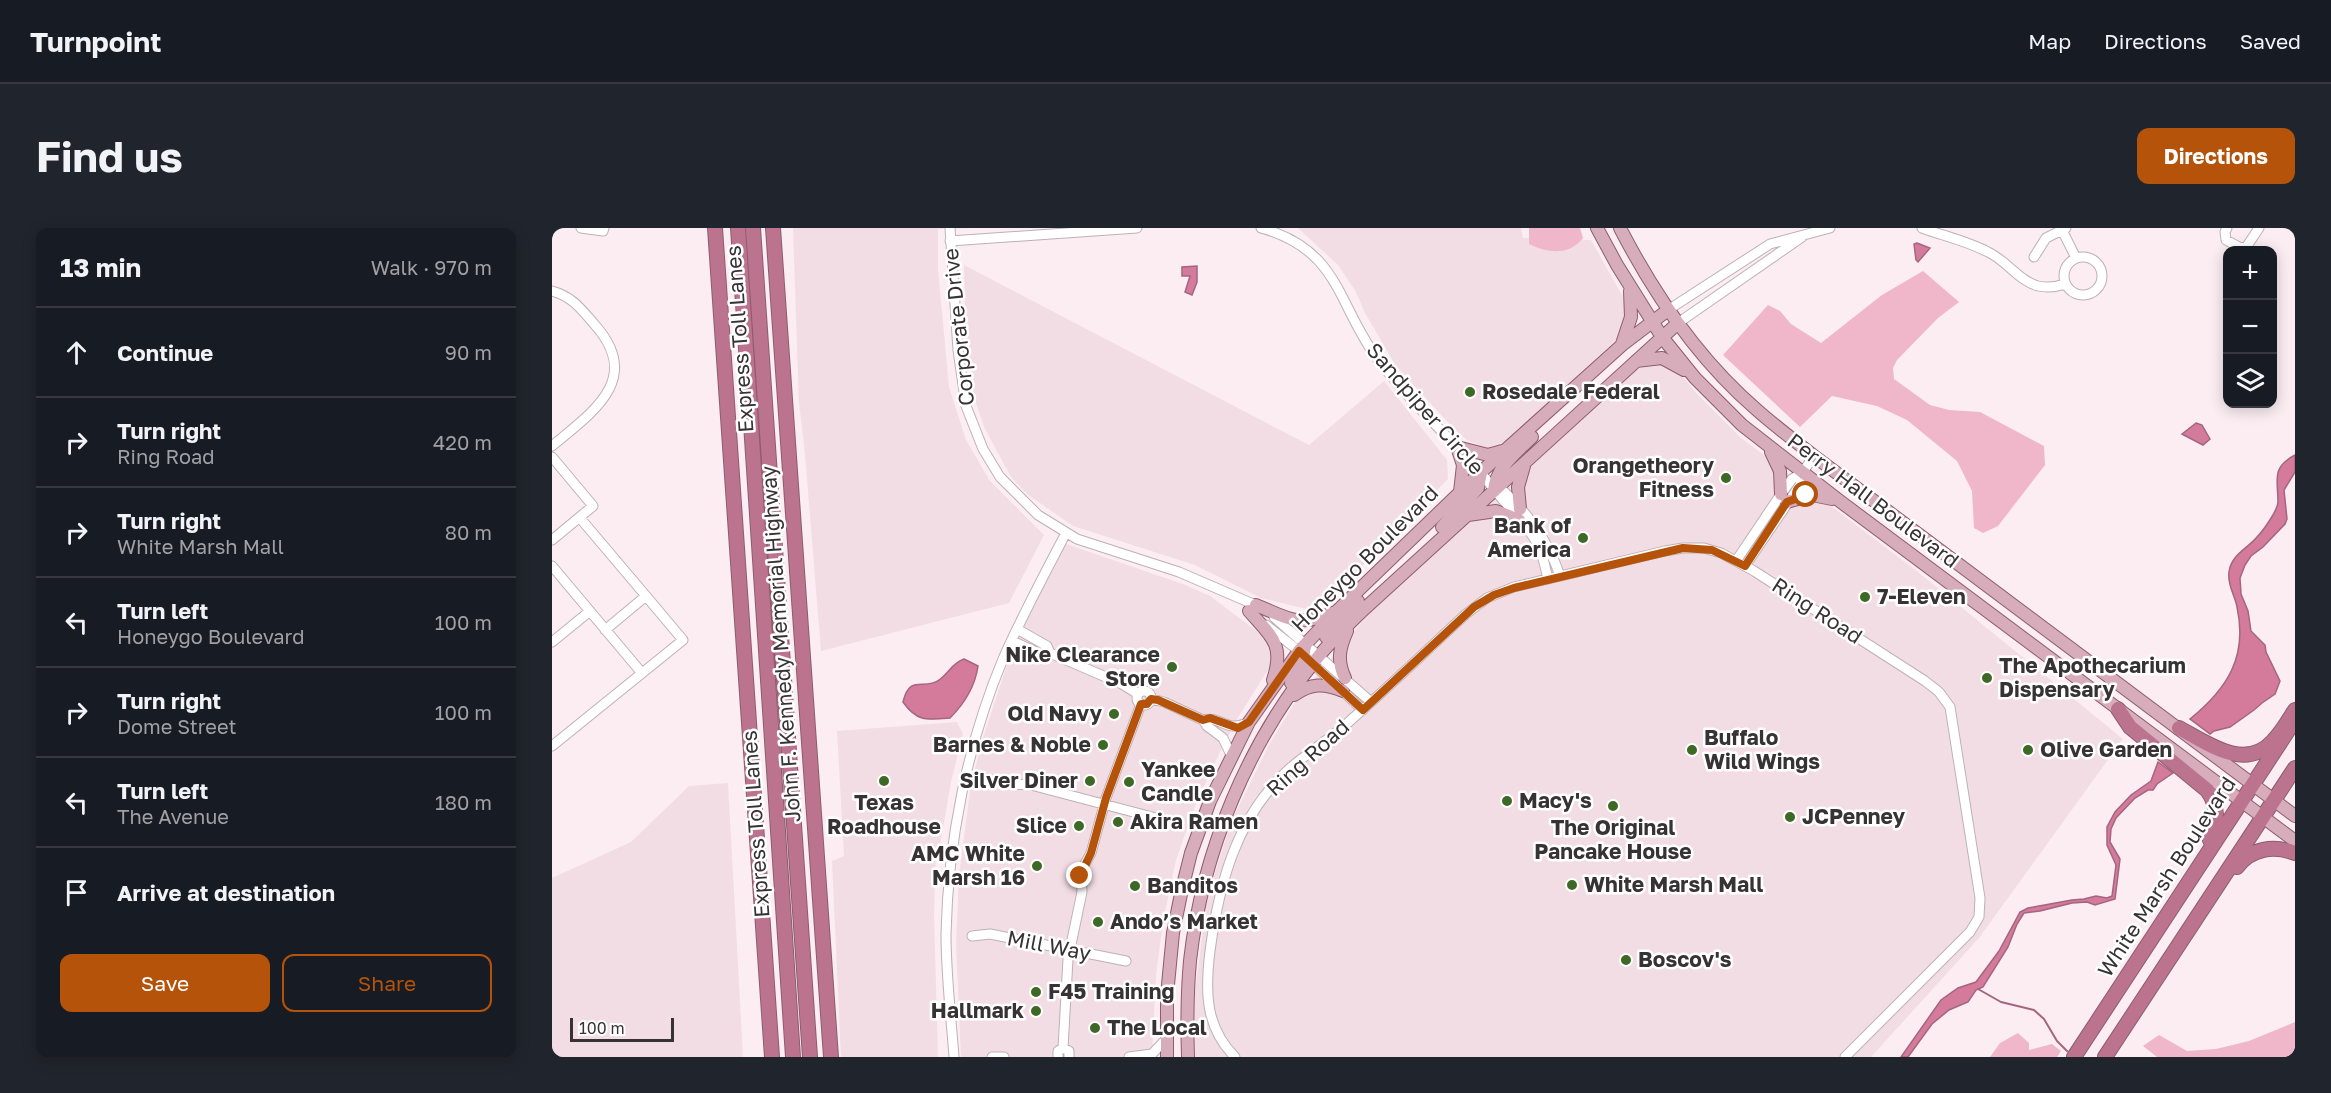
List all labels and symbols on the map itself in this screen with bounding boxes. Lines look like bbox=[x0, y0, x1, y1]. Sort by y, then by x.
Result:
street label: Express Toll Lanes bbox=[719, 245, 759, 434]
street label: Corporate Drive bbox=[937, 247, 979, 407]
street label: Sandpiper Circle bbox=[1361, 337, 1490, 480]
place label: Rosedale Federal bbox=[1482, 378, 1660, 404]
marker: Rosedale Federal bbox=[1463, 385, 1477, 399]
street label: Perry Hall Boulevard bbox=[1783, 427, 1964, 573]
place label: Orangetheory Fitness bbox=[1572, 452, 1714, 502]
street label: John F. Kennedy Memorial Highway bbox=[755, 465, 805, 823]
marker: Orangetheory Fitness bbox=[1719, 471, 1733, 485]
street label: Honeygo Boulevard bbox=[1285, 479, 1443, 637]
route start bbox=[1792, 481, 1818, 507]
place label: Bank of America bbox=[1487, 512, 1571, 562]
marker: Bank of America bbox=[1576, 531, 1590, 545]
street label: Ring Road bbox=[1768, 571, 1868, 649]
place label: 7-Eleven bbox=[1877, 583, 1966, 609]
marker: 7-Eleven bbox=[1858, 590, 1872, 604]
place label: Nike Clearance Store bbox=[1005, 641, 1160, 691]
place label: The Apothecarium Dispensary bbox=[1999, 652, 2186, 702]
marker: Nike Clearance Store bbox=[1165, 660, 1179, 674]
marker: The Apothecarium Dispensary bbox=[1980, 671, 1994, 685]
place label: Old Navy bbox=[1007, 700, 1102, 726]
marker: Old Navy bbox=[1107, 707, 1121, 721]
street label: Ring Road bbox=[1261, 713, 1354, 801]
place label: Buffalo Wild Wings bbox=[1704, 724, 1820, 774]
street label: Express Toll Lanes bbox=[735, 730, 775, 919]
place label: Barnes & Noble bbox=[933, 731, 1091, 757]
place label: Olive Garden bbox=[2040, 736, 2172, 762]
marker: Barnes & Noble bbox=[1096, 738, 1110, 752]
marker: Buffalo Wild Wings bbox=[1685, 743, 1699, 757]
marker: Olive Garden bbox=[2021, 743, 2035, 757]
place label: Yankee Candle bbox=[1141, 756, 1215, 806]
place label: Silver Diner bbox=[959, 767, 1078, 793]
street label: White Marsh Boulevard bbox=[2092, 771, 2241, 981]
marker: Texas Roadhouse bbox=[877, 774, 891, 788]
marker: Silver Diner bbox=[1083, 774, 1097, 788]
marker: Yankee Candle bbox=[1122, 775, 1136, 789]
place label: Macy's bbox=[1519, 787, 1592, 813]
place label: Texas Roadhouse bbox=[827, 789, 941, 839]
marker: Macy's bbox=[1500, 794, 1514, 808]
marker: The Original Pancake House bbox=[1606, 799, 1620, 813]
place label: JCPenney bbox=[1802, 803, 1906, 829]
place label: Akira Ramen bbox=[1130, 808, 1258, 834]
marker: JCPenney bbox=[1783, 810, 1797, 824]
place label: Slice bbox=[1016, 812, 1067, 838]
place label: The Original Pancake House bbox=[1534, 814, 1692, 864]
marker: Akira Ramen bbox=[1111, 815, 1125, 829]
marker: Slice bbox=[1072, 819, 1086, 833]
place label: AMC White Marsh 16 bbox=[911, 840, 1025, 890]
marker: AMC White Marsh 16 bbox=[1030, 859, 1044, 873]
route end bbox=[1066, 862, 1092, 888]
place label: White Marsh Mall bbox=[1584, 871, 1763, 897]
place label: Banditos bbox=[1147, 872, 1238, 898]
marker: White Marsh Mall bbox=[1565, 878, 1579, 892]
marker: Banditos bbox=[1128, 879, 1142, 893]
place label: Ando’s Market bbox=[1110, 908, 1258, 934]
marker: Ando’s Market bbox=[1091, 915, 1105, 929]
street label: Mill Way bbox=[1005, 924, 1094, 966]
place label: Boscov's bbox=[1638, 946, 1732, 972]
marker: Boscov's bbox=[1619, 953, 1633, 967]
place label: F45 Training bbox=[1048, 978, 1174, 1004]
marker: F45 Training bbox=[1029, 985, 1043, 999]
place label: Hallmark bbox=[931, 997, 1024, 1023]
marker: Hallmark bbox=[1029, 1004, 1043, 1018]
place label: The Local bbox=[1107, 1014, 1207, 1040]
scale bar bbox=[570, 1015, 674, 1042]
marker: The Local bbox=[1088, 1021, 1102, 1035]

